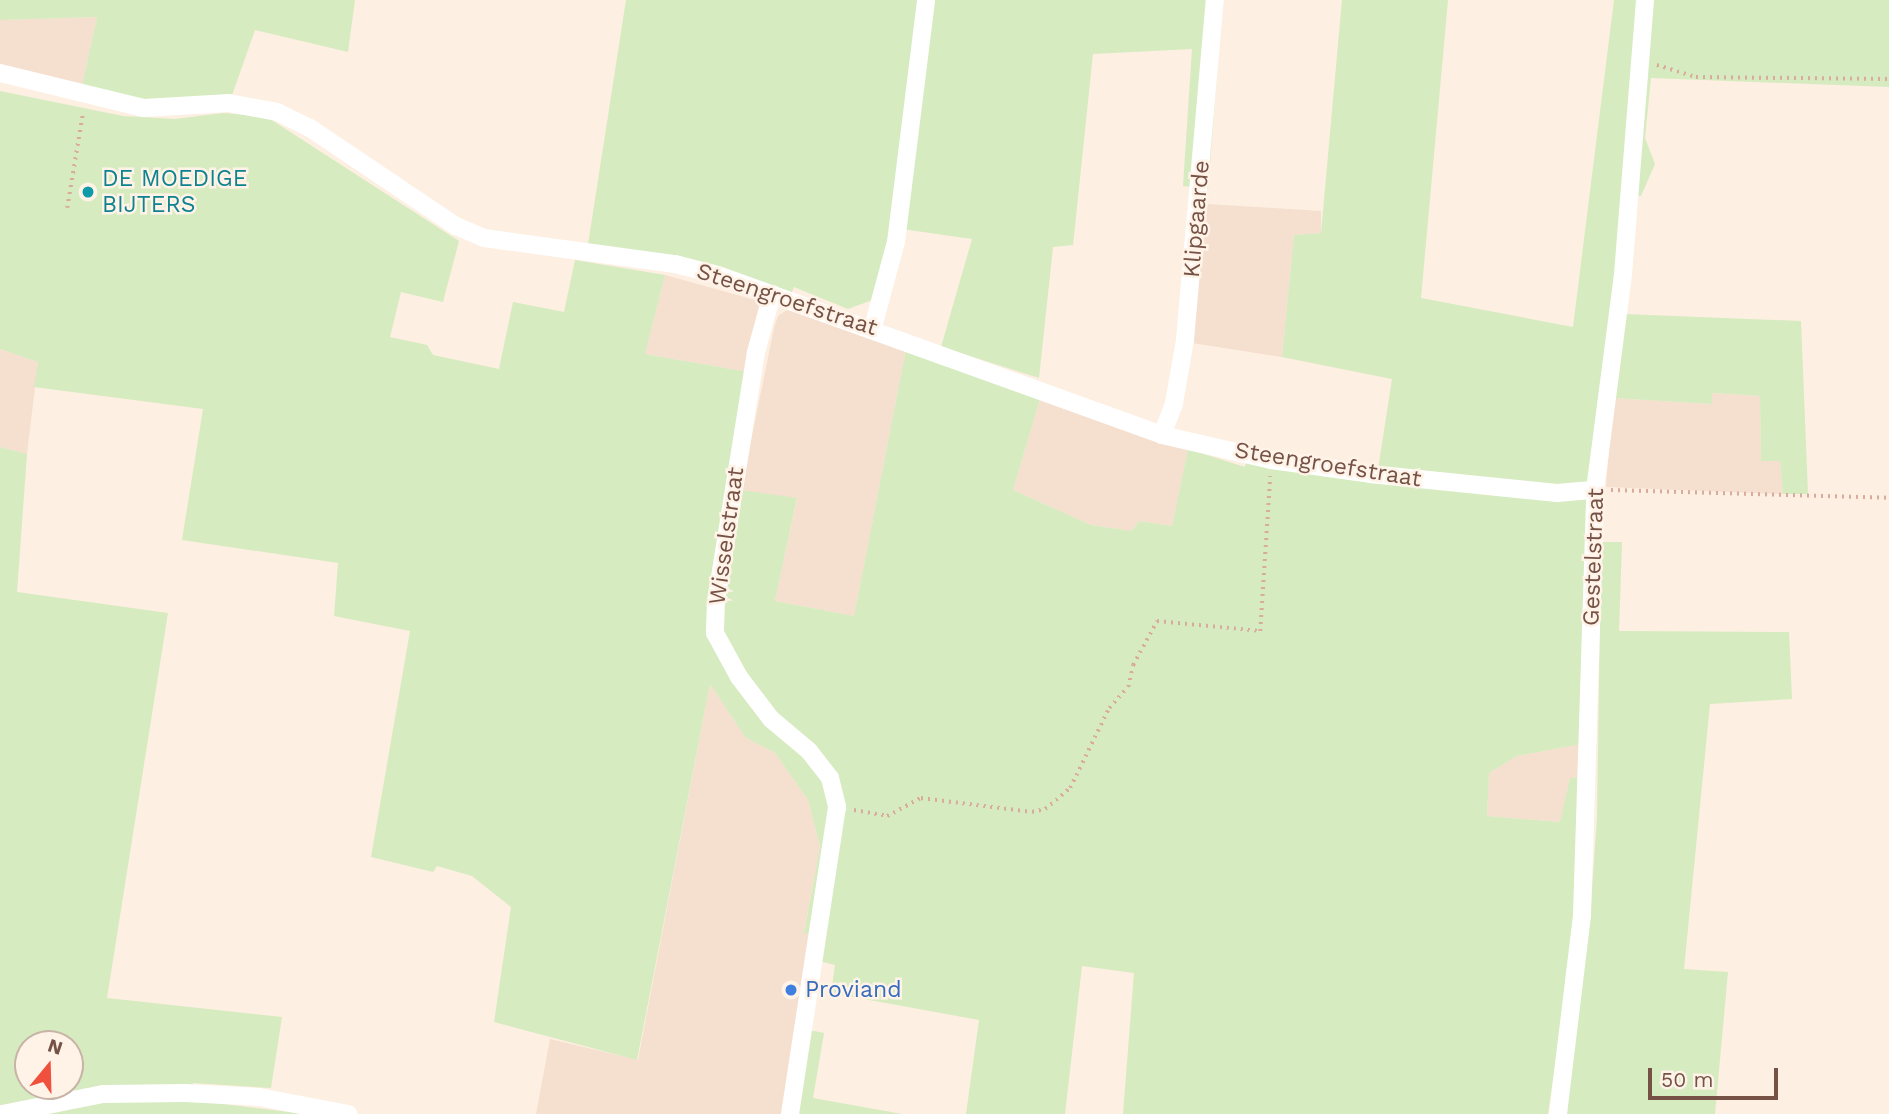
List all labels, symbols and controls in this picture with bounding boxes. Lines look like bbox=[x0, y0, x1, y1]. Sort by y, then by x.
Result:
street label: Klipgaarde bbox=[1178, 159, 1216, 279]
place label: DE MOEDIGE BIJTERS bbox=[102, 165, 247, 219]
marker: DE MOEDIGE BIJTERS bbox=[80, 184, 96, 200]
street label: Steengroefstraat bbox=[693, 258, 881, 342]
street label: Steengroefstraat bbox=[1233, 437, 1423, 493]
street label: Wisselstraat bbox=[704, 465, 750, 607]
street label: Gestelstraat bbox=[1578, 488, 1610, 626]
place label: Proviand bbox=[805, 976, 902, 1004]
marker: Proviand bbox=[783, 982, 799, 998]
north arrow bbox=[14, 1030, 84, 1100]
text: N bbox=[45, 1033, 66, 1060]
scale bar bbox=[1651, 1054, 1780, 1098]
text: 50 m bbox=[1661, 1067, 1713, 1092]

